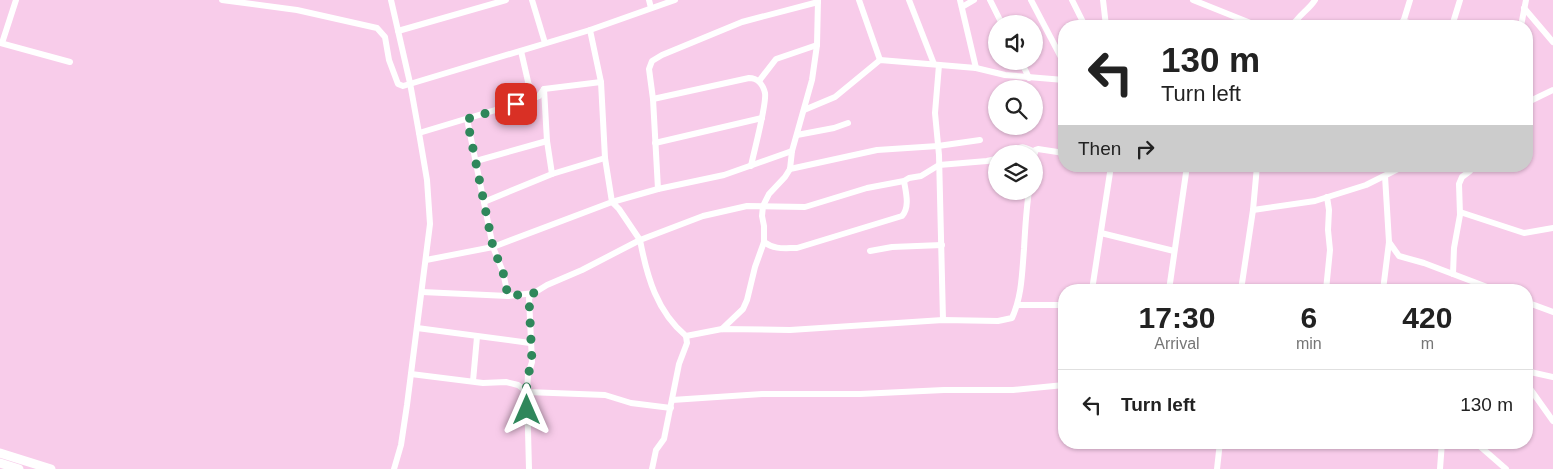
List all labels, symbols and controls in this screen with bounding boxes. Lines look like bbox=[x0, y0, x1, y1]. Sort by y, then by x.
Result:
map controls bbox=[988, 15, 1043, 200]
button: sound bbox=[988, 15, 1043, 70]
icon: left bbox=[1078, 40, 1143, 105]
text: 130 m bbox=[1161, 40, 1260, 79]
button: search bbox=[988, 80, 1043, 135]
text: Turn left bbox=[1161, 81, 1241, 106]
pin bbox=[495, 83, 537, 125]
icon: arrive bbox=[502, 90, 530, 118]
icon: right bbox=[1131, 135, 1159, 163]
text: Then bbox=[1078, 138, 1121, 159]
button: layers bbox=[988, 145, 1043, 200]
text: 17:30 bbox=[1139, 301, 1215, 334]
text: 6 bbox=[1300, 301, 1317, 334]
text: 420 bbox=[1402, 301, 1452, 334]
text: Arrival bbox=[1154, 335, 1200, 352]
text: min bbox=[1296, 335, 1322, 352]
text: m bbox=[1421, 335, 1434, 352]
position arrow bbox=[500, 383, 552, 435]
icon: left bbox=[1078, 391, 1106, 419]
text: Turn left bbox=[1121, 394, 1196, 415]
text: 130 m bbox=[1460, 394, 1513, 415]

